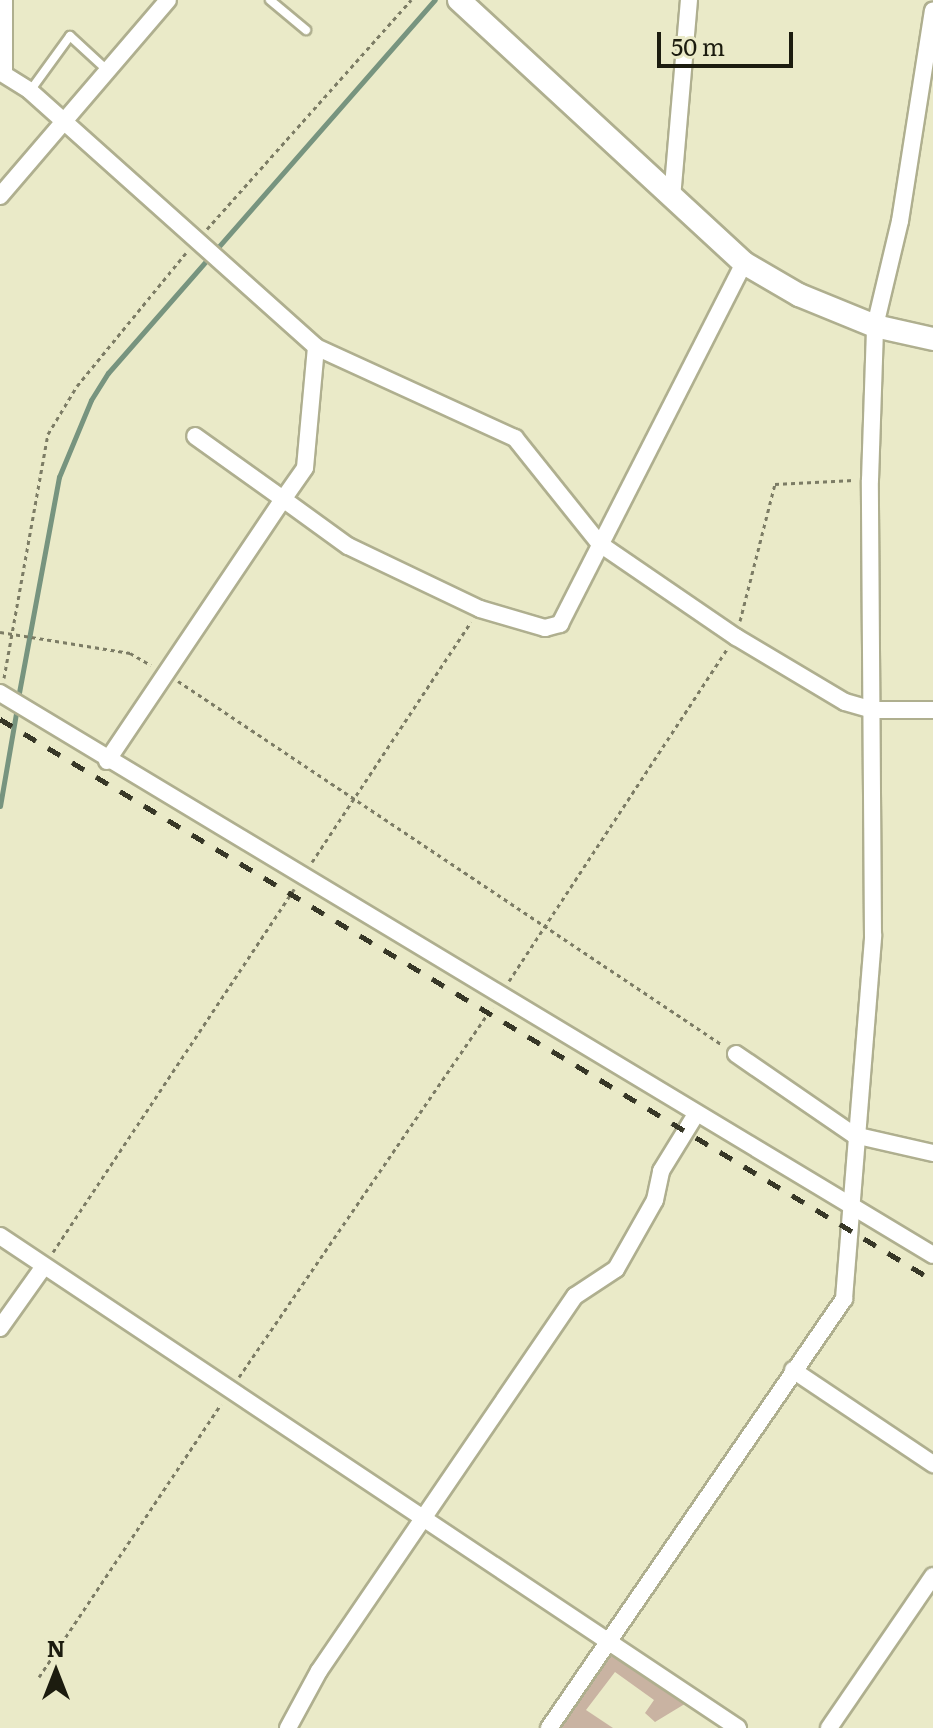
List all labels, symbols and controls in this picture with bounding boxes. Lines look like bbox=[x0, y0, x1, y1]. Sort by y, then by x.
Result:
scale bar bbox=[661, 16, 797, 66]
text: 50 m bbox=[671, 28, 725, 63]
text: N bbox=[47, 1631, 65, 1664]
north arrow bbox=[16, 1632, 96, 1712]

